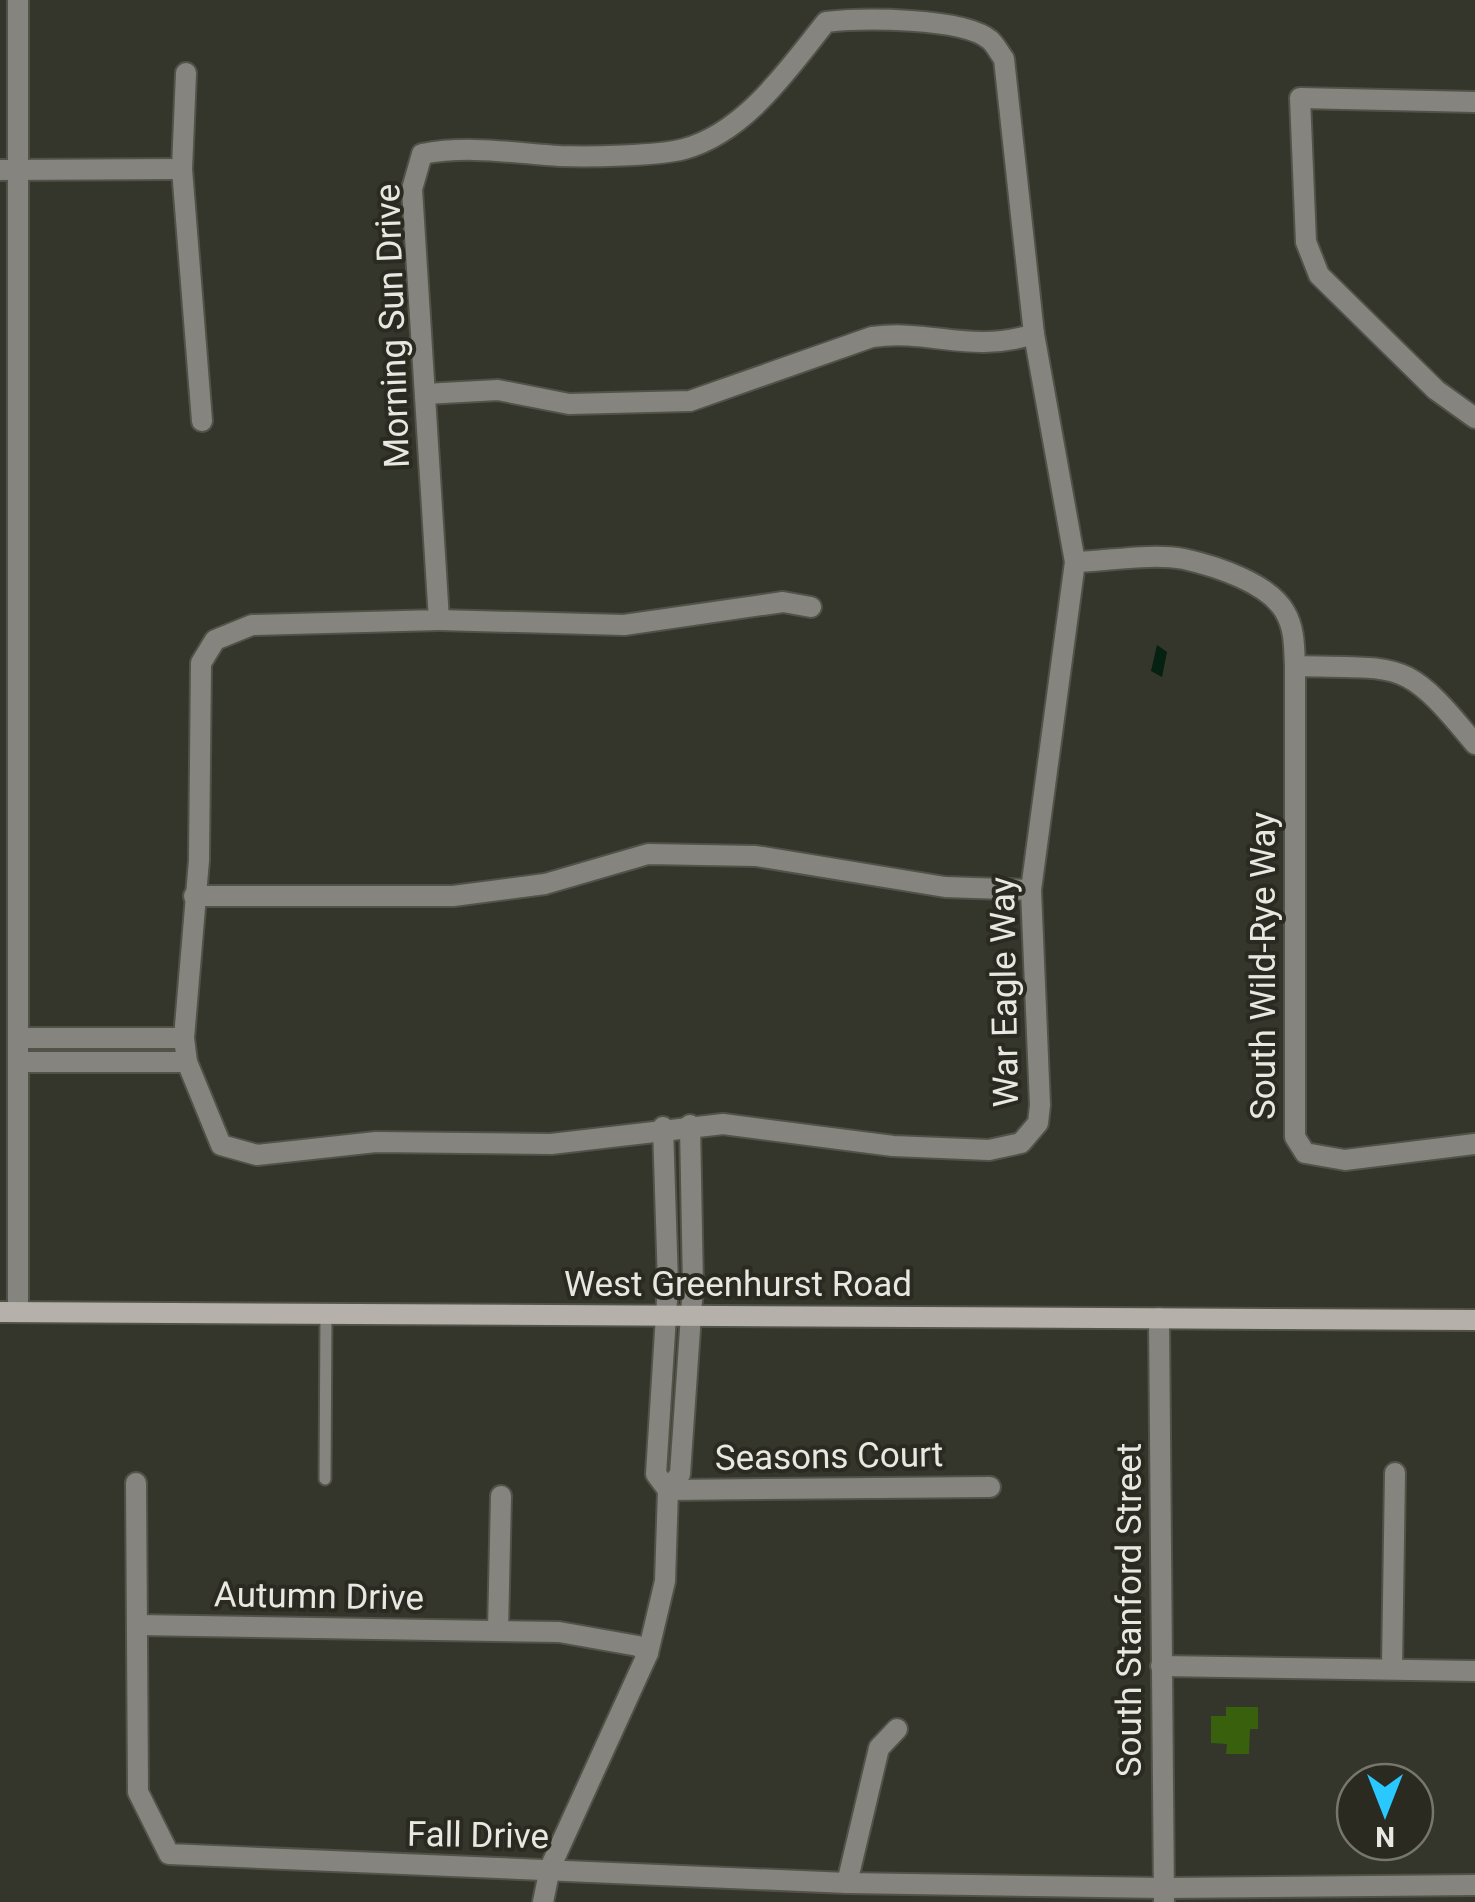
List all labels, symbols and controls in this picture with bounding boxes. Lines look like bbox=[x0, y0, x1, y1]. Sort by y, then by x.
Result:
street label: Morning Sun Drive bbox=[367, 183, 418, 469]
street label: South Wild-Rye Way bbox=[1243, 812, 1284, 1120]
street label: War Eagle Way bbox=[982, 876, 1027, 1107]
street label: West Greenhurst Road bbox=[564, 1264, 912, 1305]
street label: Seasons Court bbox=[714, 1434, 944, 1479]
street label: South Stanford Street bbox=[1109, 1443, 1150, 1777]
street label: Autumn Drive bbox=[214, 1574, 424, 1619]
north arrow bbox=[1335, 1762, 1435, 1862]
street label: Fall Drive bbox=[407, 1814, 549, 1857]
text: N bbox=[1375, 1820, 1395, 1853]

